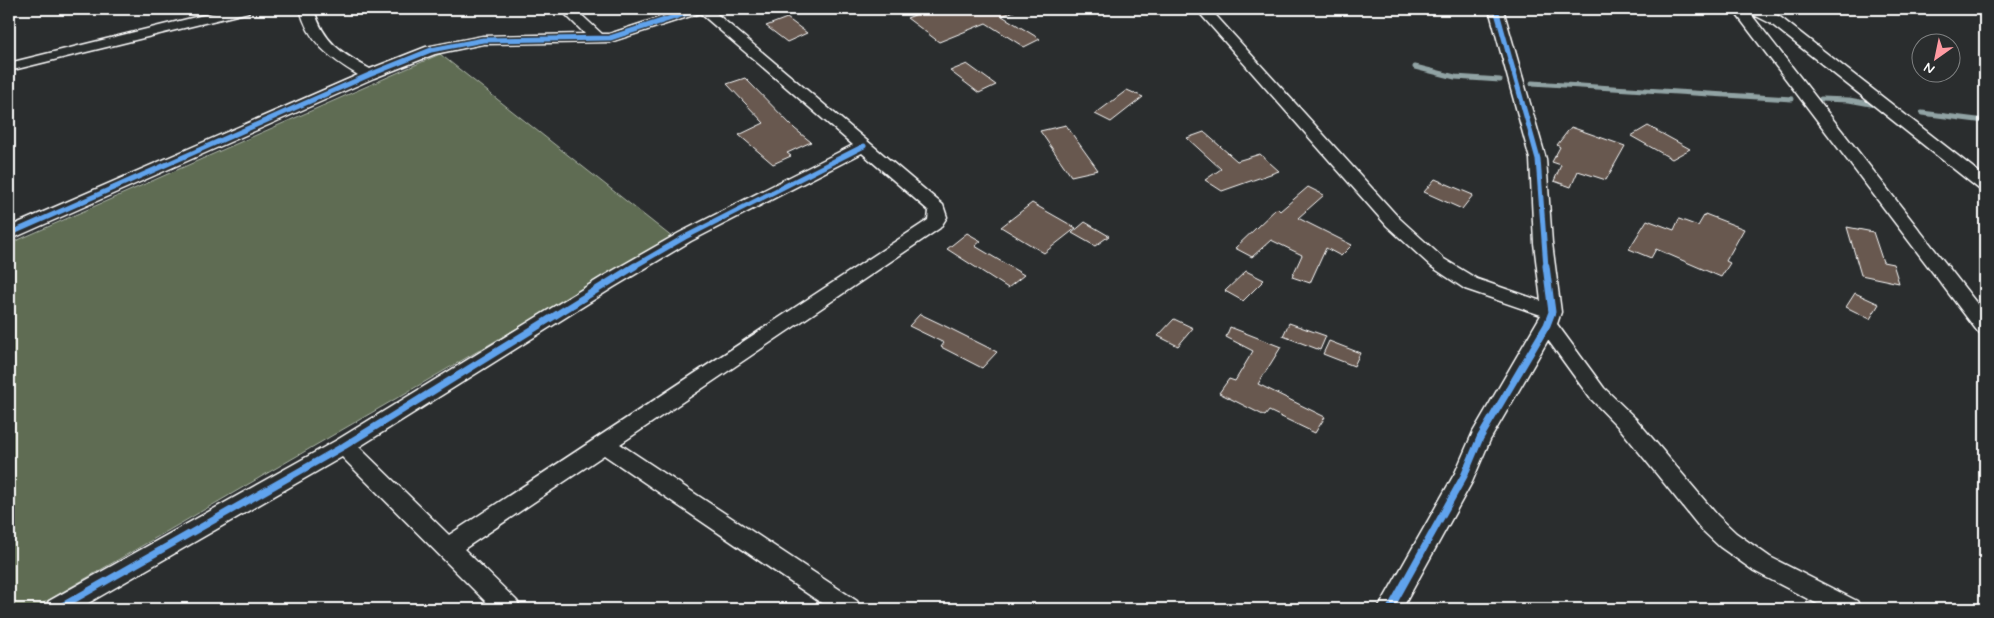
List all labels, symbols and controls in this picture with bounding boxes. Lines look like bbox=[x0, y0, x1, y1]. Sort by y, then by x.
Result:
north arrow bbox=[1912, 32, 1962, 82]
text: N bbox=[1921, 58, 1938, 78]

